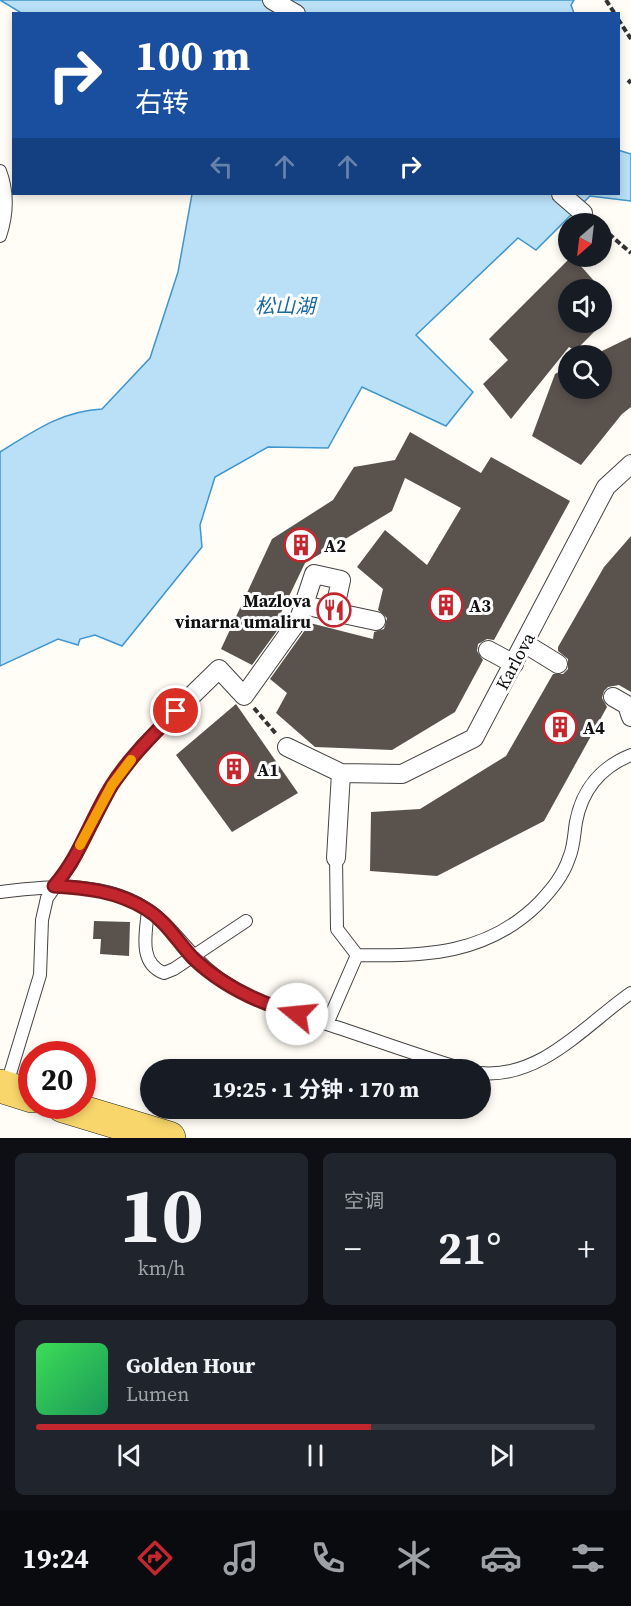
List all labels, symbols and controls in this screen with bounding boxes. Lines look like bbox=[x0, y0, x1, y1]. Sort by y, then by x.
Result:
text: 100 m bbox=[135, 26, 250, 84]
icon: right bbox=[36, 36, 114, 114]
text: 右转 bbox=[135, 84, 189, 121]
icon: left bbox=[205, 150, 238, 183]
icon: ahead bbox=[268, 150, 301, 183]
icon: ahead bbox=[331, 150, 364, 183]
icon: right bbox=[394, 150, 427, 183]
north arrow bbox=[558, 213, 612, 267]
map controls bbox=[558, 213, 612, 399]
button: sound bbox=[558, 279, 612, 333]
water label: 松山湖 bbox=[255, 292, 318, 320]
button: search bbox=[558, 345, 612, 399]
building icon: A2 bbox=[283, 527, 319, 563]
place label: A2 bbox=[324, 533, 346, 558]
building icon: A3 bbox=[428, 587, 464, 623]
place label: Mazlova vinarna umaliru bbox=[174, 588, 311, 634]
restaurant icon: Mazlova vinarna umaliru bbox=[316, 592, 352, 628]
place label: A3 bbox=[469, 593, 491, 618]
street label: Karlova bbox=[490, 627, 541, 694]
pin bbox=[150, 685, 201, 736]
icon: arrive bbox=[159, 694, 192, 727]
building icon: A4 bbox=[542, 709, 578, 745]
place label: A4 bbox=[583, 715, 605, 740]
building icon: A1 bbox=[216, 751, 252, 787]
place label: A1 bbox=[257, 757, 279, 782]
position arrow bbox=[265, 982, 329, 1046]
speed limit sign: 20 bbox=[18, 1041, 96, 1119]
text: 19:25 · 1 分钟 · 170 m bbox=[212, 1074, 419, 1104]
text: 10 bbox=[119, 1161, 204, 1268]
text: 空调 bbox=[344, 1187, 384, 1215]
text: 21° bbox=[438, 1217, 501, 1279]
text: − bbox=[344, 1226, 362, 1271]
text: + bbox=[577, 1226, 595, 1271]
text: km/h bbox=[138, 1254, 185, 1282]
text: Golden Hour bbox=[126, 1350, 255, 1380]
text: Lumen bbox=[126, 1380, 189, 1408]
icon: previous bbox=[113, 1439, 146, 1472]
icon: pause bbox=[299, 1439, 332, 1472]
icon: next bbox=[485, 1439, 518, 1472]
icon: directions bbox=[134, 1537, 176, 1579]
icon: music bbox=[220, 1537, 262, 1579]
icon: phone bbox=[307, 1537, 349, 1579]
icon: climate bbox=[393, 1537, 435, 1579]
icon: car bbox=[480, 1537, 522, 1579]
icon: filters bbox=[567, 1537, 609, 1579]
text: 19:24 bbox=[22, 1540, 89, 1577]

